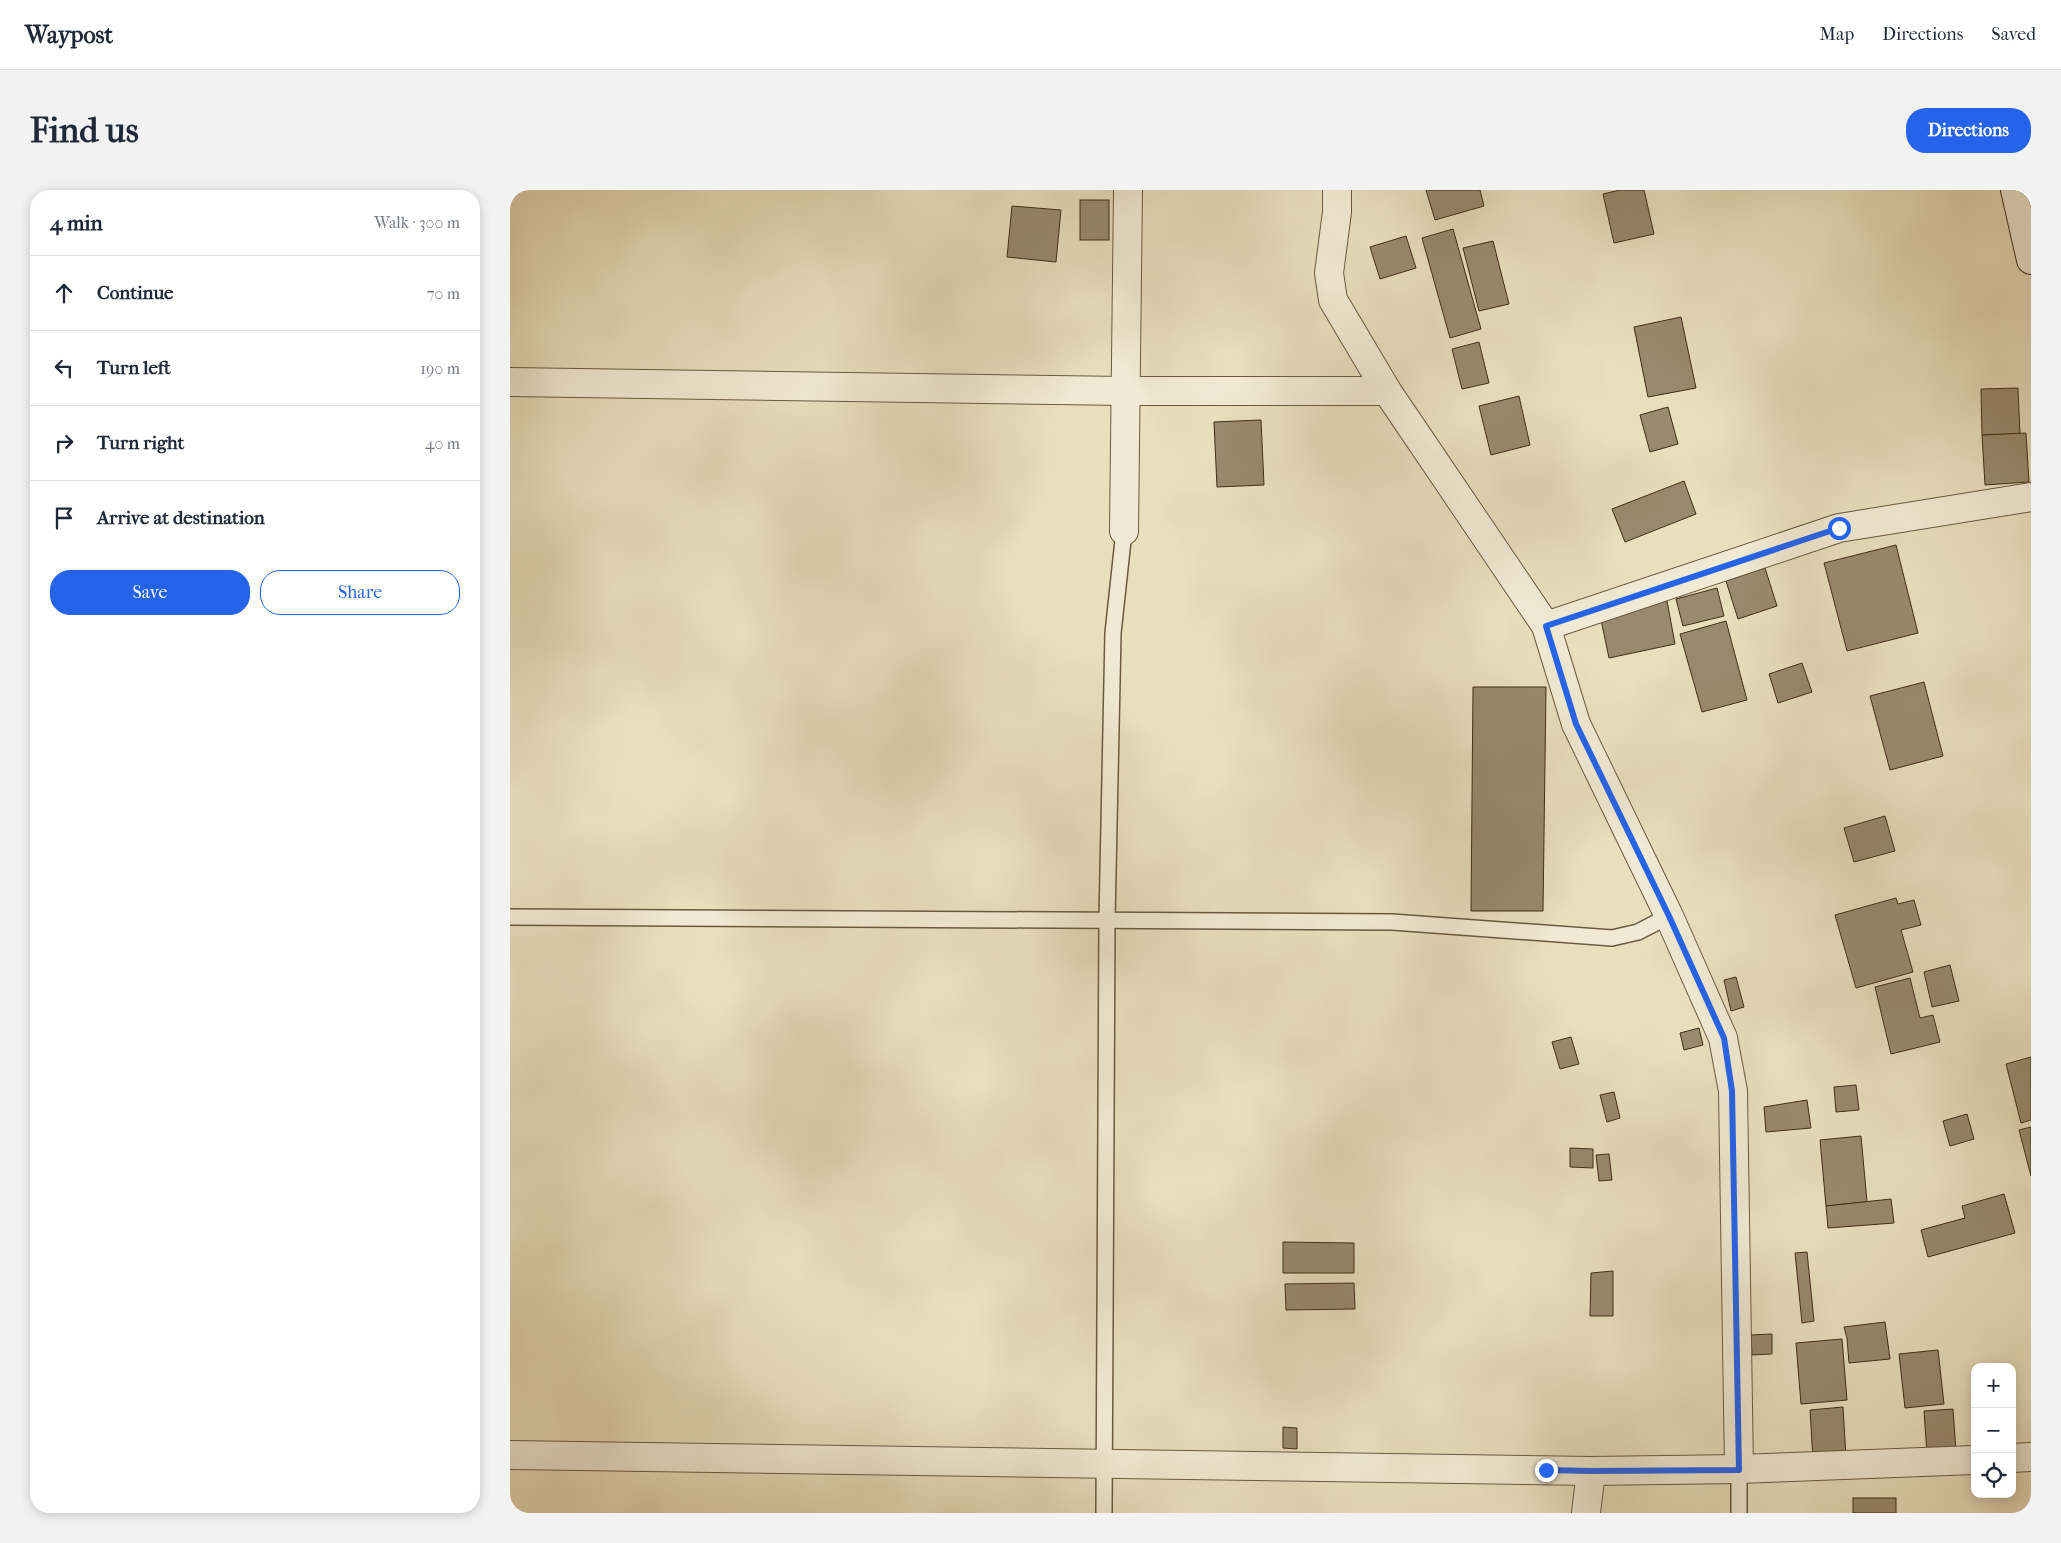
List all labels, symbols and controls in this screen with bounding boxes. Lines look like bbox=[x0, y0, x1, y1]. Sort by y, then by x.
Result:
text: Waypost bbox=[25, 21, 113, 49]
text: Map bbox=[1820, 24, 1854, 45]
text: Directions bbox=[1882, 24, 1963, 45]
text: Saved bbox=[1991, 24, 2036, 45]
button: Directions bbox=[1906, 108, 2031, 153]
text: Find us bbox=[30, 110, 139, 151]
text: 4 min bbox=[50, 211, 103, 235]
text: Walk · 300 m bbox=[374, 213, 460, 232]
icon: ahead bbox=[50, 279, 78, 307]
text: Continue bbox=[97, 282, 173, 304]
text: 70 m bbox=[427, 284, 460, 303]
icon: left bbox=[50, 354, 78, 382]
text: Turn left bbox=[97, 357, 171, 379]
text: 190 m bbox=[420, 359, 460, 378]
icon: right bbox=[50, 429, 78, 457]
text: Turn right bbox=[97, 432, 184, 454]
text: 40 m bbox=[425, 434, 460, 453]
icon: arrive bbox=[50, 504, 78, 532]
text: Arrive at destination bbox=[97, 507, 265, 529]
route start bbox=[1828, 517, 1851, 540]
button: Save bbox=[50, 570, 250, 615]
button: Share bbox=[260, 570, 460, 615]
map controls bbox=[1971, 1363, 2016, 1498]
button: + bbox=[1971, 1363, 2016, 1408]
button: − bbox=[1971, 1408, 2016, 1453]
button: locate bbox=[1971, 1453, 2016, 1498]
route end bbox=[1535, 1459, 1558, 1482]

